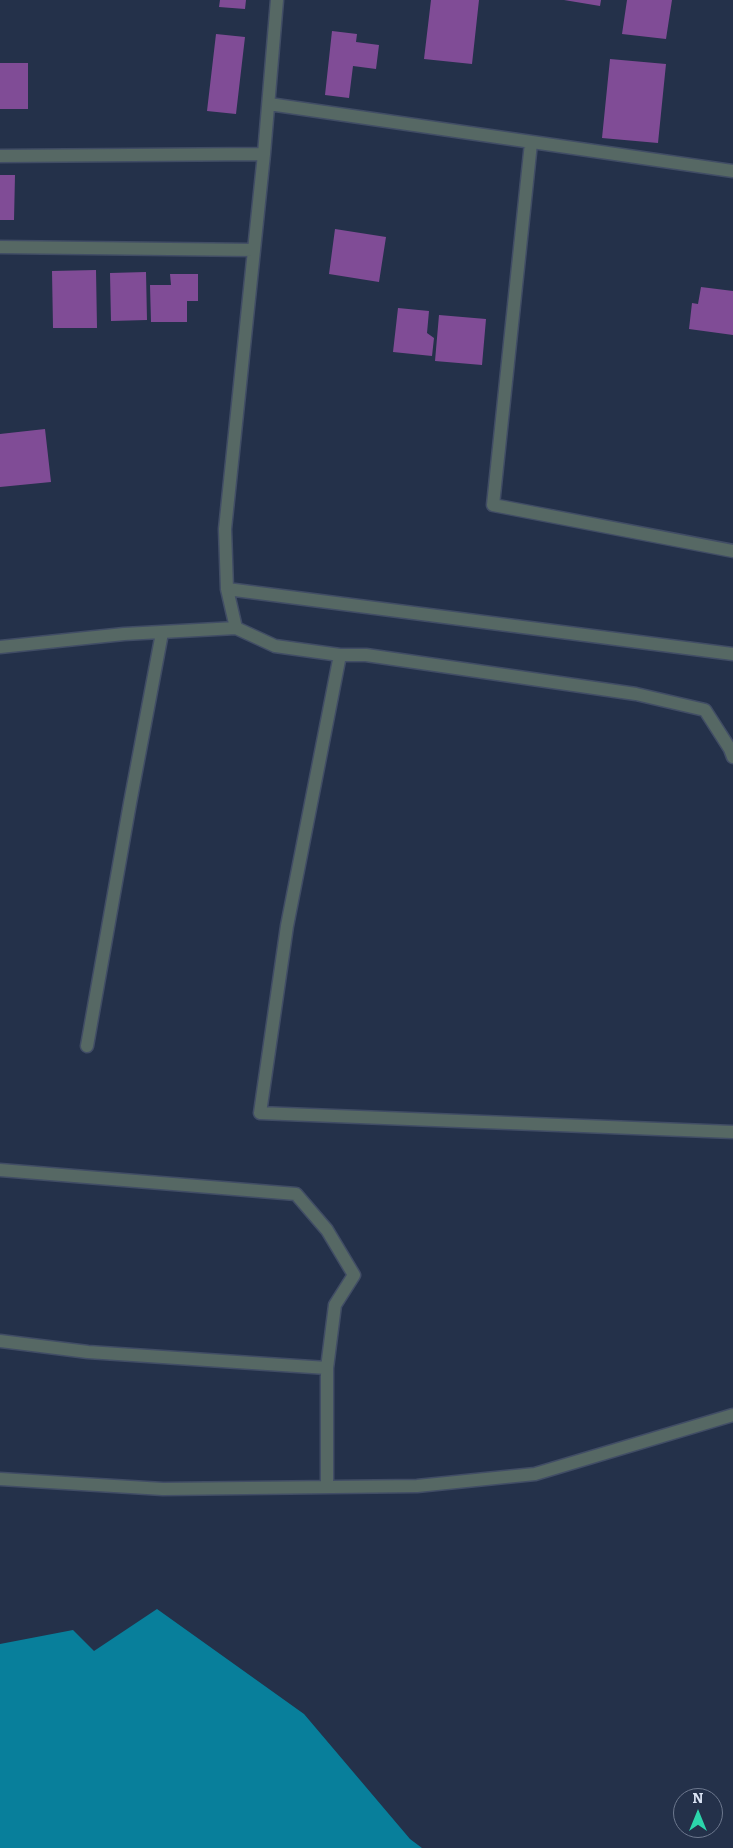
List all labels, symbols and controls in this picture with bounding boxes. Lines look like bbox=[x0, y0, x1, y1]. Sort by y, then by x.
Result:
north arrow bbox=[673, 1788, 723, 1838]
text: N bbox=[693, 1790, 703, 1807]

